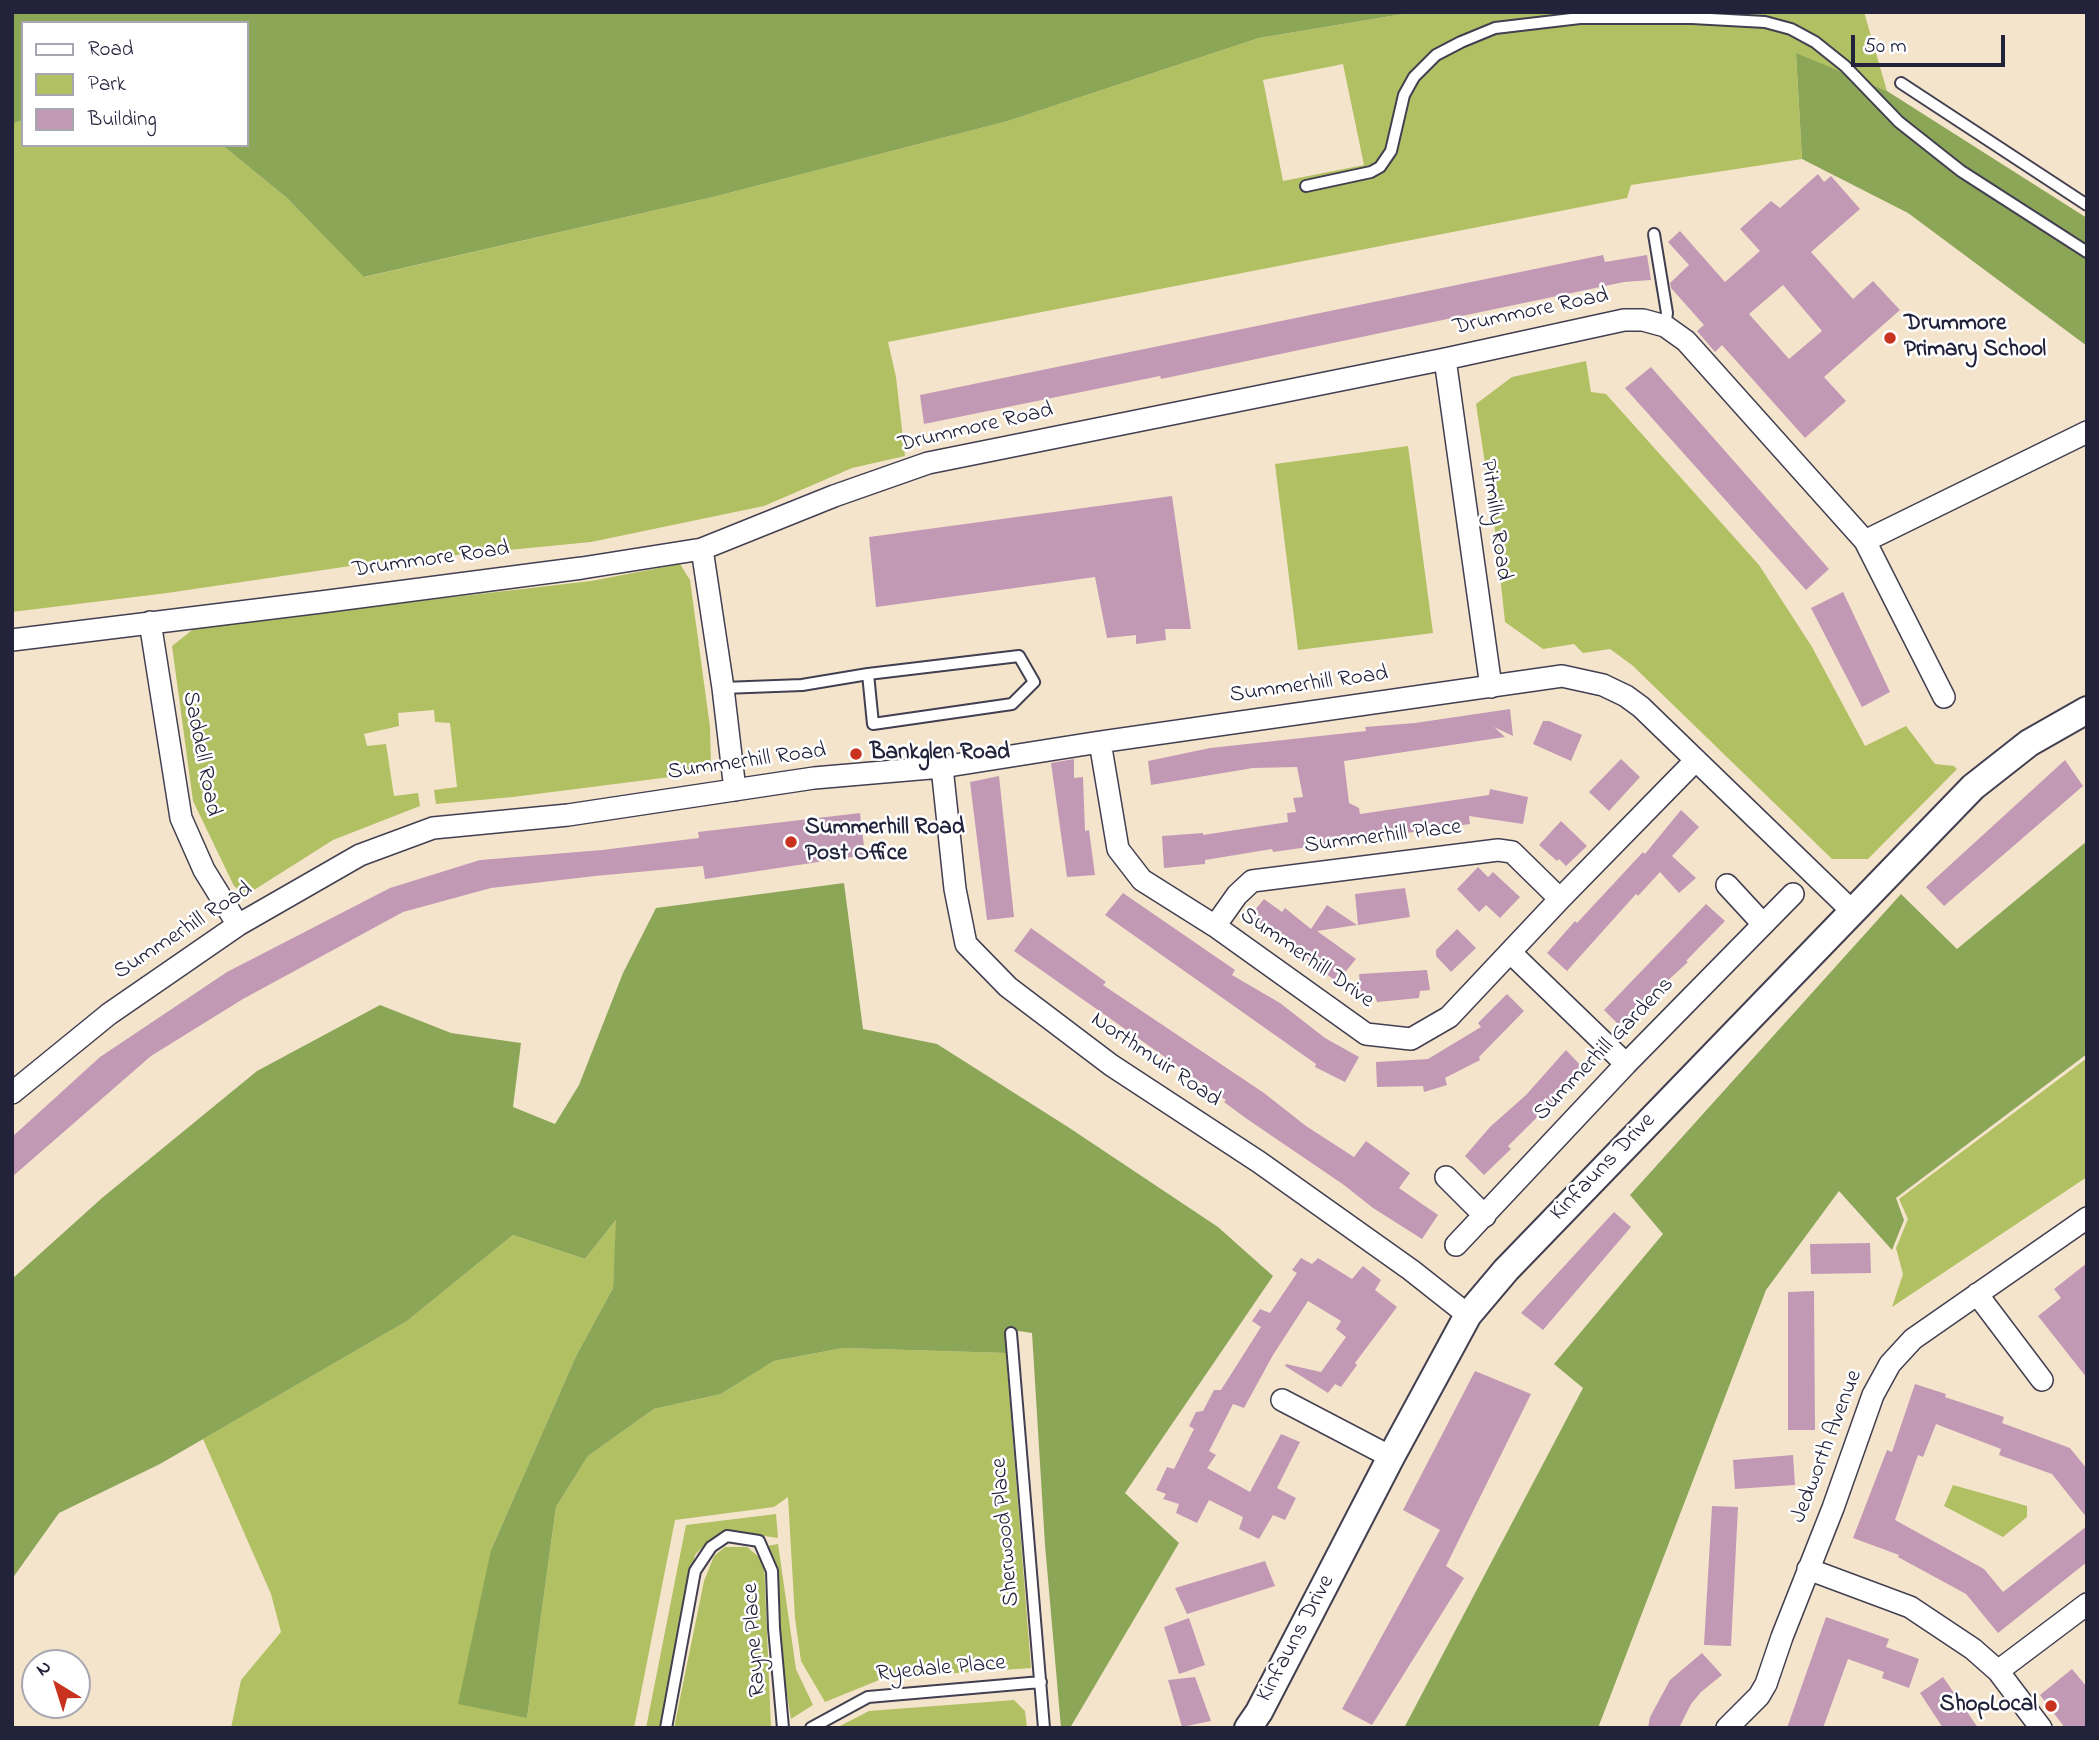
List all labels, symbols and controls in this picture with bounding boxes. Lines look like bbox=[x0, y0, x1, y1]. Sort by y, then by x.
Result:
legend bbox=[21, 21, 248, 147]
scale bar bbox=[1854, 21, 2008, 65]
text: 50 m bbox=[1864, 32, 1907, 62]
text: Road bbox=[88, 35, 134, 65]
text: Park bbox=[88, 70, 126, 100]
text: Building bbox=[88, 105, 157, 135]
street label: Drummore Road bbox=[1451, 283, 1611, 343]
place label: Drummore Primary School bbox=[1904, 311, 2046, 365]
marker: Drummore Primary School bbox=[1882, 330, 1898, 346]
street label: Drummore Road bbox=[896, 398, 1056, 460]
street label: Pitmilly Road bbox=[1472, 458, 1516, 582]
street label: Drummore Road bbox=[351, 536, 511, 586]
street label: Summerhill Road bbox=[1228, 661, 1390, 711]
street label: Saddell Road bbox=[174, 689, 226, 819]
street label: Summerhill Road bbox=[666, 738, 828, 788]
place label: Bankglen Road bbox=[870, 740, 1010, 768]
marker: Bankglen Road bbox=[848, 746, 864, 762]
place label: Summerhill Road Post Office bbox=[805, 815, 965, 869]
street label: Summerhill Place bbox=[1303, 815, 1463, 861]
marker: Summerhill Road Post Office bbox=[783, 834, 799, 850]
street label: Summerhill Road bbox=[110, 877, 258, 987]
street label: Summerhill Drive bbox=[1234, 903, 1378, 1015]
street label: Summerhill Gardens bbox=[1529, 972, 1681, 1128]
street label: Northmuir Road bbox=[1085, 1007, 1225, 1115]
street label: Kinfauns Drive bbox=[1546, 1108, 1662, 1228]
street label: Jedworth Avenue bbox=[1786, 1367, 1870, 1527]
street label: Sherwood Place bbox=[987, 1456, 1027, 1608]
street label: Kinfauns Drive bbox=[1252, 1571, 1342, 1707]
street label: Rayne Place bbox=[738, 1582, 774, 1698]
north arrow bbox=[21, 1649, 91, 1719]
street label: Ryedale Place bbox=[875, 1651, 1007, 1689]
text: N bbox=[31, 1654, 57, 1683]
place label: ShopLocal bbox=[1940, 1692, 2037, 1720]
marker: ShopLocal bbox=[2043, 1698, 2059, 1714]

